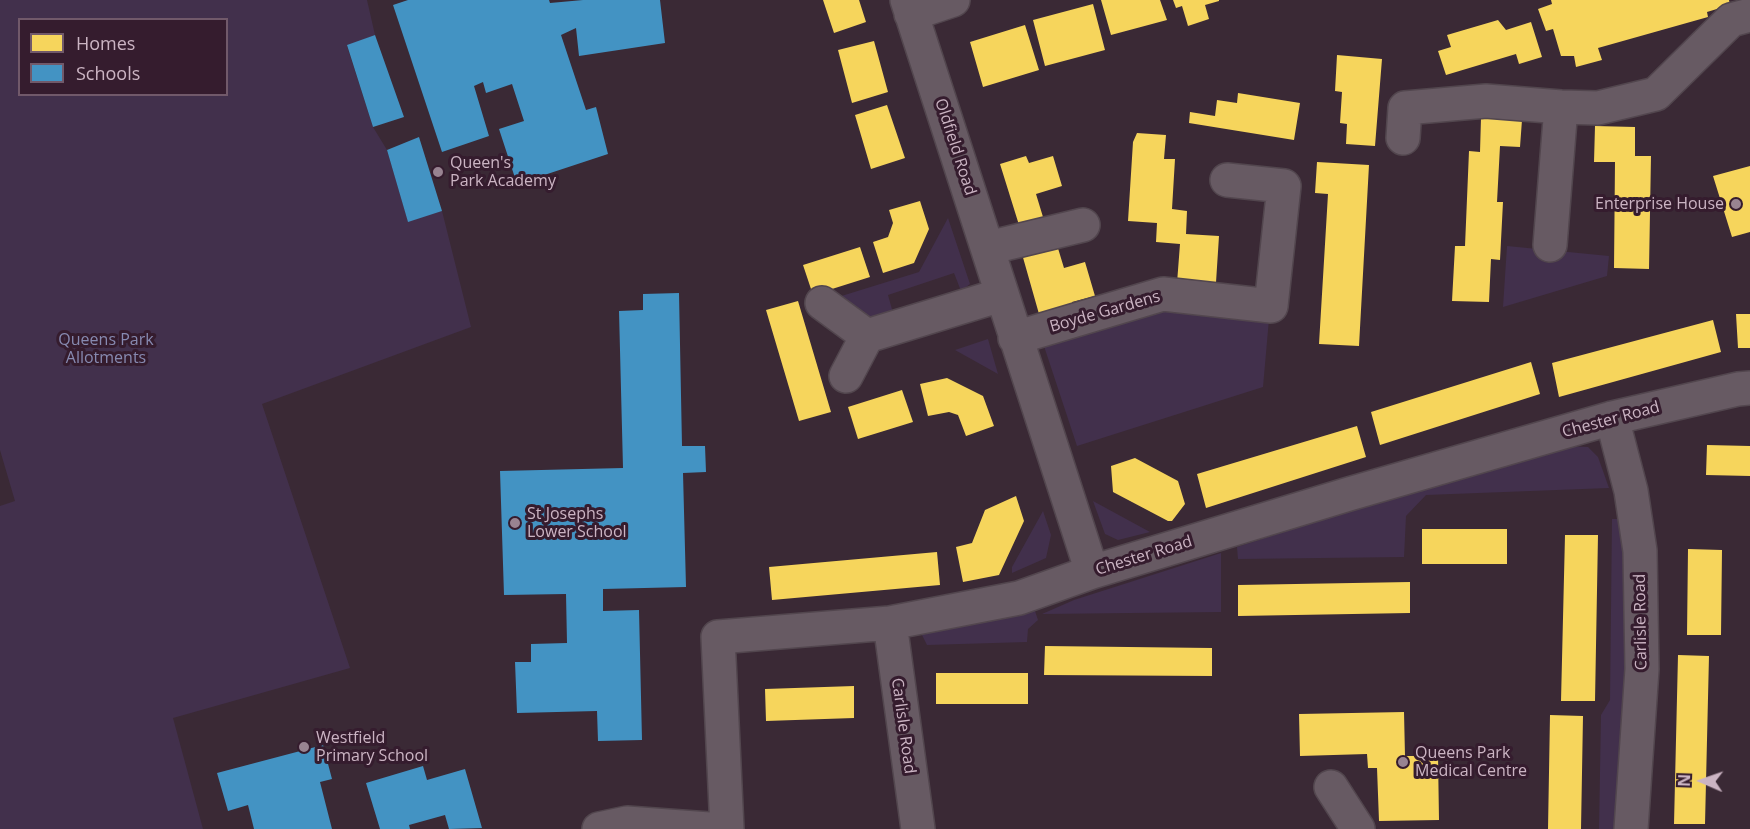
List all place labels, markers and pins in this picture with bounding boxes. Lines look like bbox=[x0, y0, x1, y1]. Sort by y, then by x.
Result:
place label: Queen's Park Academy bbox=[450, 153, 556, 191]
marker: Queen's Park Academy bbox=[431, 165, 445, 179]
place label: Enterprise House bbox=[1595, 194, 1724, 214]
marker: Enterprise House bbox=[1729, 197, 1743, 211]
place label: St Josephs Lower School bbox=[527, 504, 627, 542]
marker: St Josephs Lower School bbox=[508, 516, 522, 530]
place label: Westfield Primary School bbox=[316, 728, 428, 766]
marker: Westfield Primary School bbox=[297, 740, 311, 754]
place label: Queens Park Medical Centre bbox=[1415, 743, 1527, 781]
marker: Queens Park Medical Centre bbox=[1396, 755, 1410, 769]

